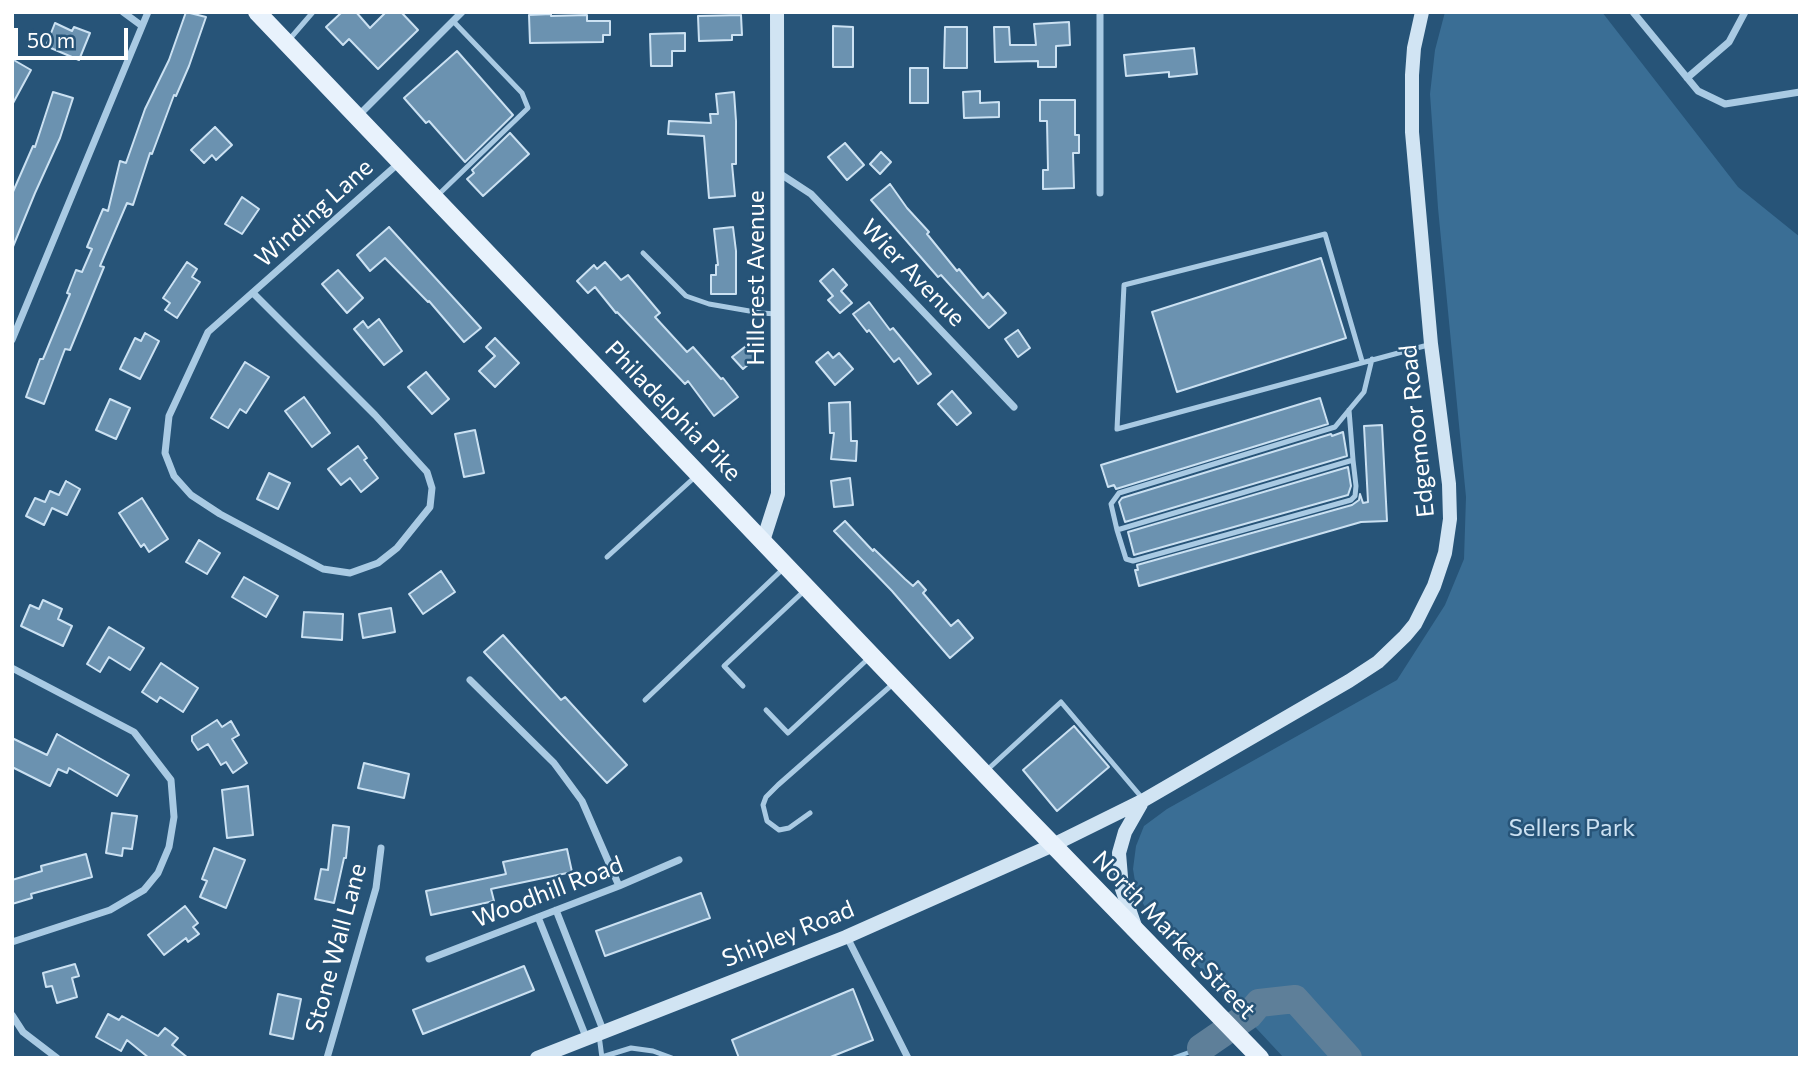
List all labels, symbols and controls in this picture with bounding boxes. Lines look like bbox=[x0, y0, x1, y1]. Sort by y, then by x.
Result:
scale bar bbox=[18, 14, 131, 58]
text: 50 m bbox=[27, 27, 75, 52]
street label: Winding Lane bbox=[249, 153, 379, 273]
street label: Hillcrest Avenue bbox=[742, 190, 770, 366]
street label: Wier Avenue bbox=[855, 214, 971, 332]
street label: Philadelphia Pike bbox=[599, 335, 747, 487]
street label: Edgemoor Road bbox=[1394, 343, 1440, 519]
park label: Sellers Park bbox=[1509, 814, 1635, 842]
street label: North Market Street bbox=[1086, 845, 1262, 1025]
street label: Woodhill Road bbox=[469, 850, 627, 934]
street label: Stone Wall Lane bbox=[300, 860, 372, 1036]
street label: Shipley Road bbox=[718, 894, 858, 974]

